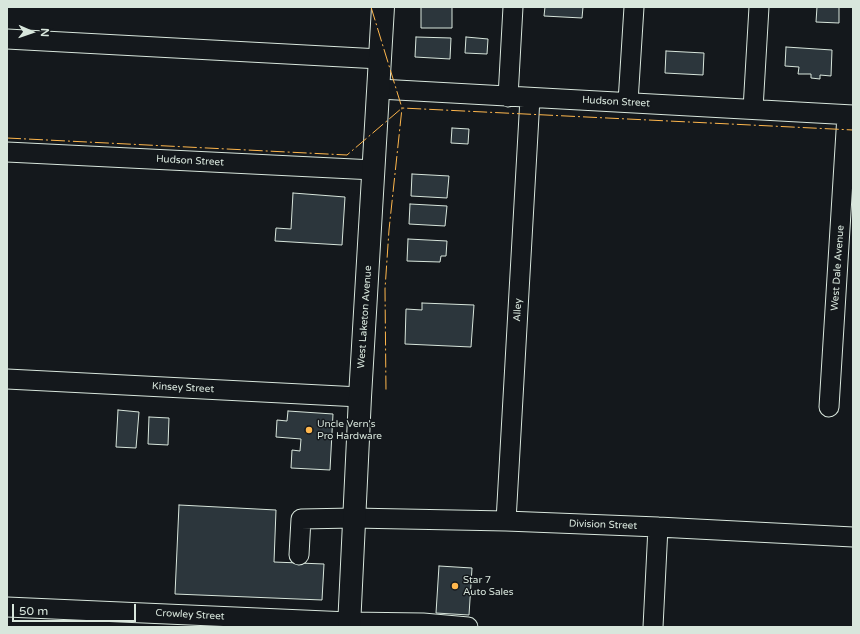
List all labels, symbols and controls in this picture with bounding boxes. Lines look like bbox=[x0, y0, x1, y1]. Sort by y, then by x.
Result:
north arrow bbox=[12, 12, 52, 52]
text: N bbox=[38, 28, 51, 37]
street label: Hudson Street bbox=[582, 94, 650, 110]
street label: Hudson Street bbox=[156, 153, 224, 169]
street label: West Dale Avenue bbox=[829, 225, 847, 311]
street label: West Laketon Avenue bbox=[355, 265, 375, 369]
street label: Alley bbox=[511, 298, 525, 322]
street label: Kinsey Street bbox=[152, 380, 214, 396]
place label: Uncle Vern's Pro Hardware bbox=[317, 418, 382, 442]
marker: Uncle Vern's Pro Hardware bbox=[304, 425, 314, 435]
street label: Division Street bbox=[569, 518, 637, 532]
place label: Star 7 Auto Sales bbox=[463, 574, 514, 598]
marker: Star 7 Auto Sales bbox=[450, 581, 460, 591]
scale bar bbox=[14, 596, 138, 622]
text: 50 m bbox=[19, 604, 48, 618]
street label: Crowley Street bbox=[155, 607, 225, 623]

